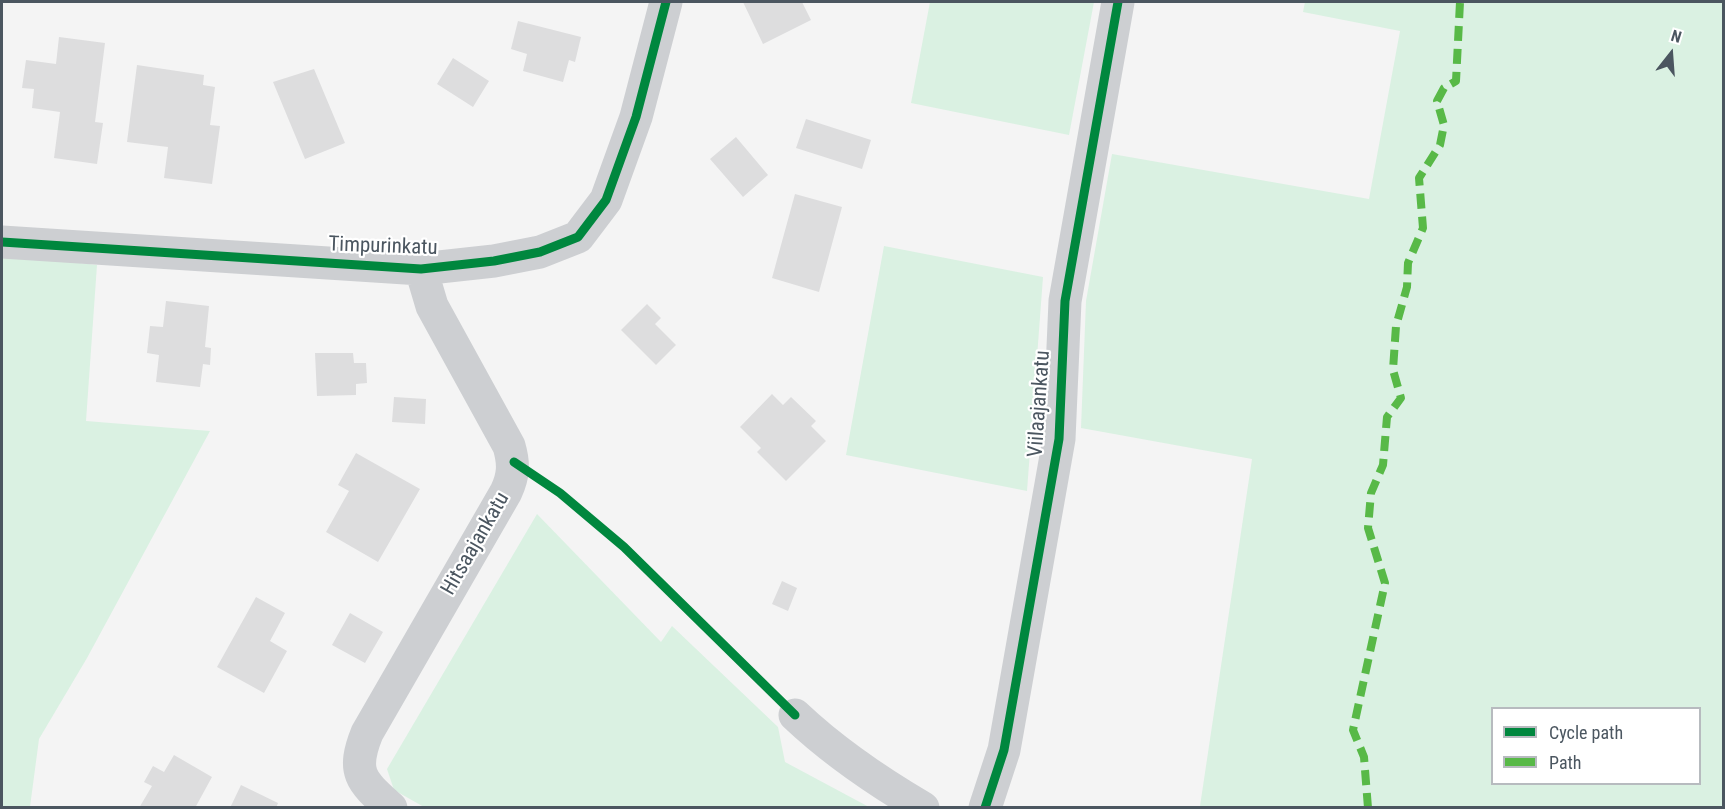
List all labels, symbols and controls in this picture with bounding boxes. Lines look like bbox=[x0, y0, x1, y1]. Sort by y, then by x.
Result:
north arrow bbox=[1641, 24, 1701, 84]
text: N bbox=[1669, 26, 1684, 47]
street label: Timpurinkatu bbox=[328, 232, 438, 262]
street label: Viilaajankatu bbox=[1024, 350, 1056, 458]
street label: Hitsaajankatu bbox=[436, 488, 516, 600]
legend bbox=[1491, 707, 1701, 785]
text: Cycle path bbox=[1549, 722, 1623, 743]
text: Path bbox=[1549, 752, 1582, 773]

